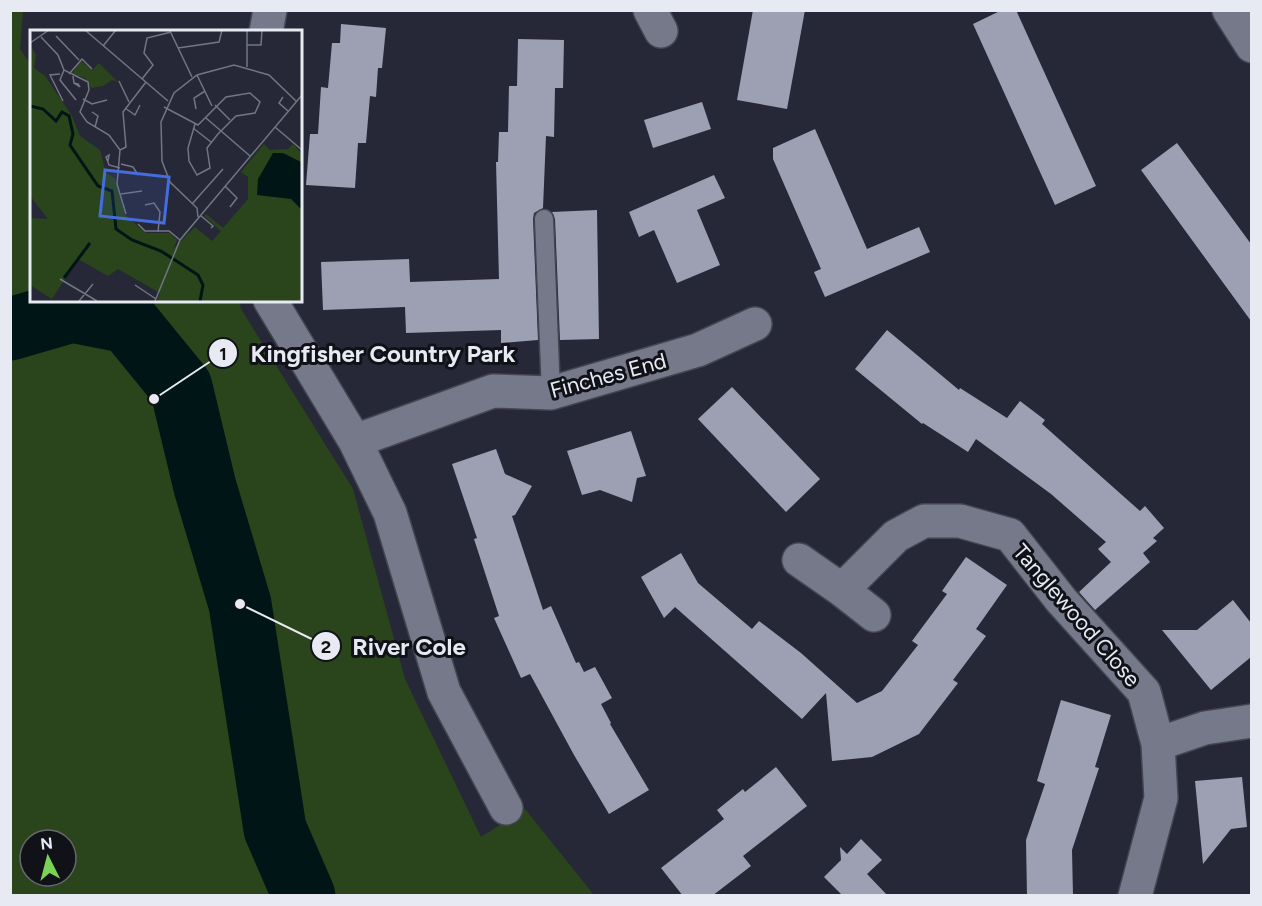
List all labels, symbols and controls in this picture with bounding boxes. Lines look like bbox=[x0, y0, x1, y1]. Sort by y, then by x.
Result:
inset map bbox=[30, 30, 302, 302]
callout: Kingfisher Country Park bbox=[208, 332, 527, 374]
text: Kingfisher Country Park bbox=[251, 339, 516, 368]
text: 1 bbox=[219, 343, 227, 365]
street label: Finches End bbox=[547, 347, 669, 404]
street label: Tanglewood Close bbox=[1007, 538, 1146, 692]
callout: River Cole bbox=[311, 625, 478, 667]
text: River Cole bbox=[352, 632, 466, 661]
text: 2 bbox=[321, 636, 331, 658]
north arrow bbox=[18, 828, 78, 888]
text: N bbox=[39, 833, 54, 854]

